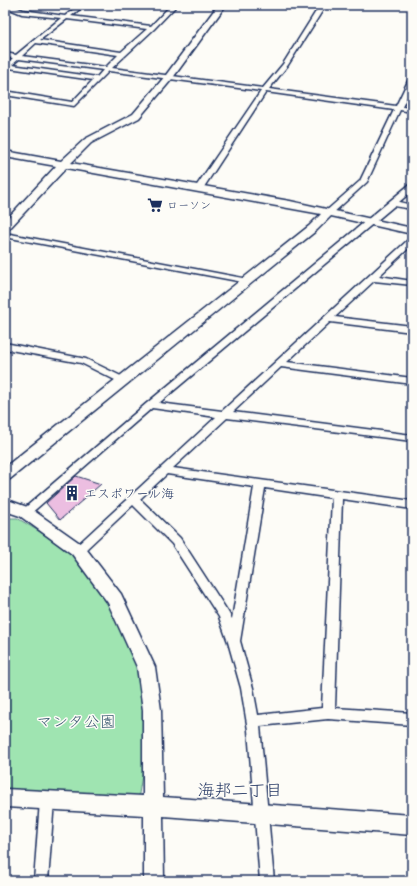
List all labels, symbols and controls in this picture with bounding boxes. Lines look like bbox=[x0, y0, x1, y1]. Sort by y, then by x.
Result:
supermarket icon: ローソン bbox=[146, 196, 164, 214]
place label: ローソン bbox=[167, 196, 211, 215]
place label: エスポワール海 bbox=[84, 482, 174, 505]
building icon: エスポワール海 bbox=[63, 484, 81, 502]
park label: マンタ公園 bbox=[36, 707, 116, 736]
district label: 海邦二丁目 bbox=[198, 775, 283, 805]

